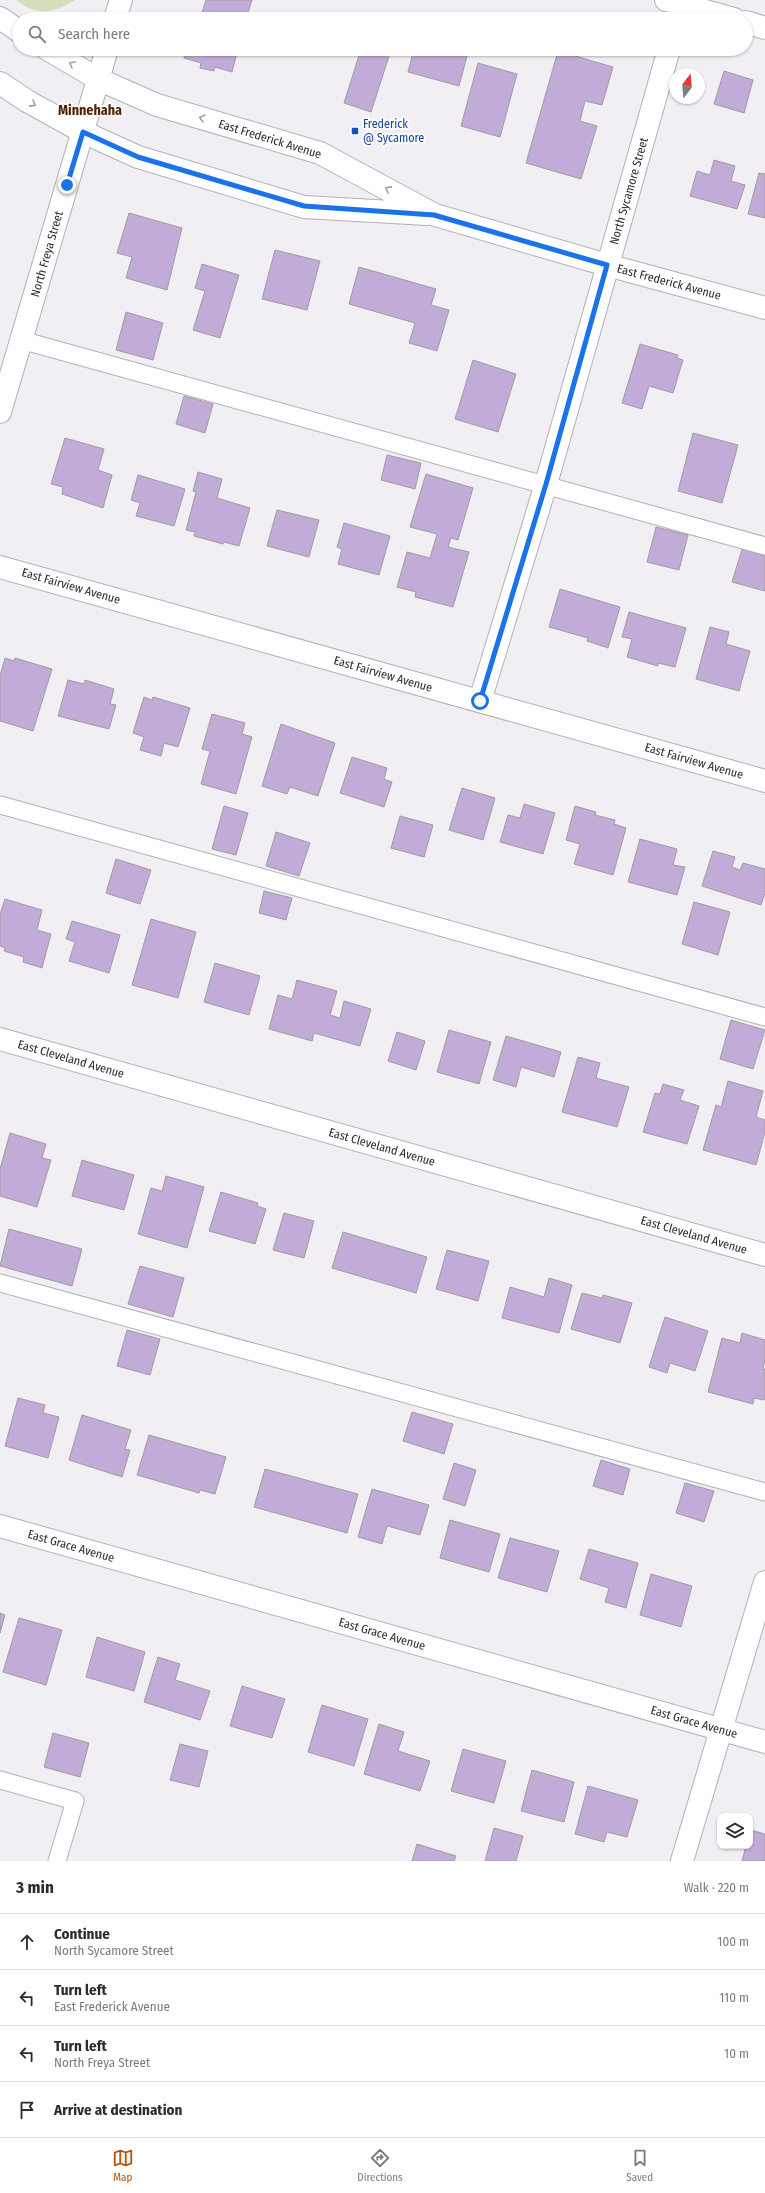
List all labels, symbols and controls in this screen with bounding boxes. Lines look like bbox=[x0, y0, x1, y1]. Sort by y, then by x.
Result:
search box bbox=[12, 12, 753, 56]
icon: search bbox=[26, 23, 48, 45]
text: Search here bbox=[58, 25, 130, 43]
one-way arrow bbox=[69, 62, 76, 69]
north arrow bbox=[669, 68, 705, 104]
one-way arrow bbox=[29, 100, 36, 107]
district label: Minnehaha bbox=[58, 102, 122, 119]
one-way arrow bbox=[199, 114, 206, 123]
street label: East Frederick Avenue bbox=[217, 117, 323, 161]
place label: Frederick @ Sycamore bbox=[363, 117, 424, 145]
marker: Frederick @ Sycamore bbox=[350, 126, 360, 136]
street label: North Sycamore Street bbox=[607, 136, 651, 246]
route end bbox=[58, 176, 76, 194]
one-way arrow bbox=[385, 187, 392, 194]
street label: North Freya Street bbox=[28, 209, 66, 299]
street label: East Frederick Avenue bbox=[616, 261, 723, 303]
street label: East Fairview Avenue bbox=[20, 565, 122, 607]
street label: East Fairview Avenue bbox=[332, 653, 434, 695]
route start bbox=[471, 692, 489, 710]
street label: East Fairview Avenue bbox=[643, 740, 745, 782]
street label: East Cleveland Avenue bbox=[16, 1037, 126, 1081]
street label: East Cleveland Avenue bbox=[327, 1125, 437, 1169]
street label: East Cleveland Avenue bbox=[639, 1213, 749, 1257]
street label: East Grace Avenue bbox=[26, 1527, 116, 1565]
street label: East Grace Avenue bbox=[337, 1615, 427, 1653]
street label: East Grace Avenue bbox=[649, 1703, 739, 1741]
map controls bbox=[717, 1813, 753, 1849]
button: layers bbox=[717, 1813, 753, 1849]
text: 3 min bbox=[16, 1877, 54, 1898]
text: Walk · 220 m bbox=[684, 1880, 749, 1895]
text: Continue bbox=[54, 1925, 110, 1943]
icon: ahead bbox=[16, 1931, 38, 1953]
text: 100 m bbox=[717, 1934, 749, 1949]
text: North Sycamore Street bbox=[54, 1943, 174, 1958]
text: Turn left bbox=[54, 1981, 107, 1999]
icon: left bbox=[16, 1987, 38, 2009]
text: 110 m bbox=[719, 1990, 749, 2005]
text: East Frederick Avenue bbox=[54, 1999, 170, 2014]
text: Turn left bbox=[54, 2037, 107, 2055]
icon: left bbox=[16, 2043, 38, 2065]
text: 10 m bbox=[724, 2046, 749, 2061]
text: North Freya Street bbox=[54, 2055, 150, 2070]
icon: arrive bbox=[16, 2099, 38, 2121]
text: Arrive at destination bbox=[54, 2101, 182, 2119]
tab: Map bbox=[112, 2147, 134, 2184]
tab: Directions bbox=[357, 2147, 403, 2184]
tab: Saved bbox=[626, 2147, 653, 2184]

